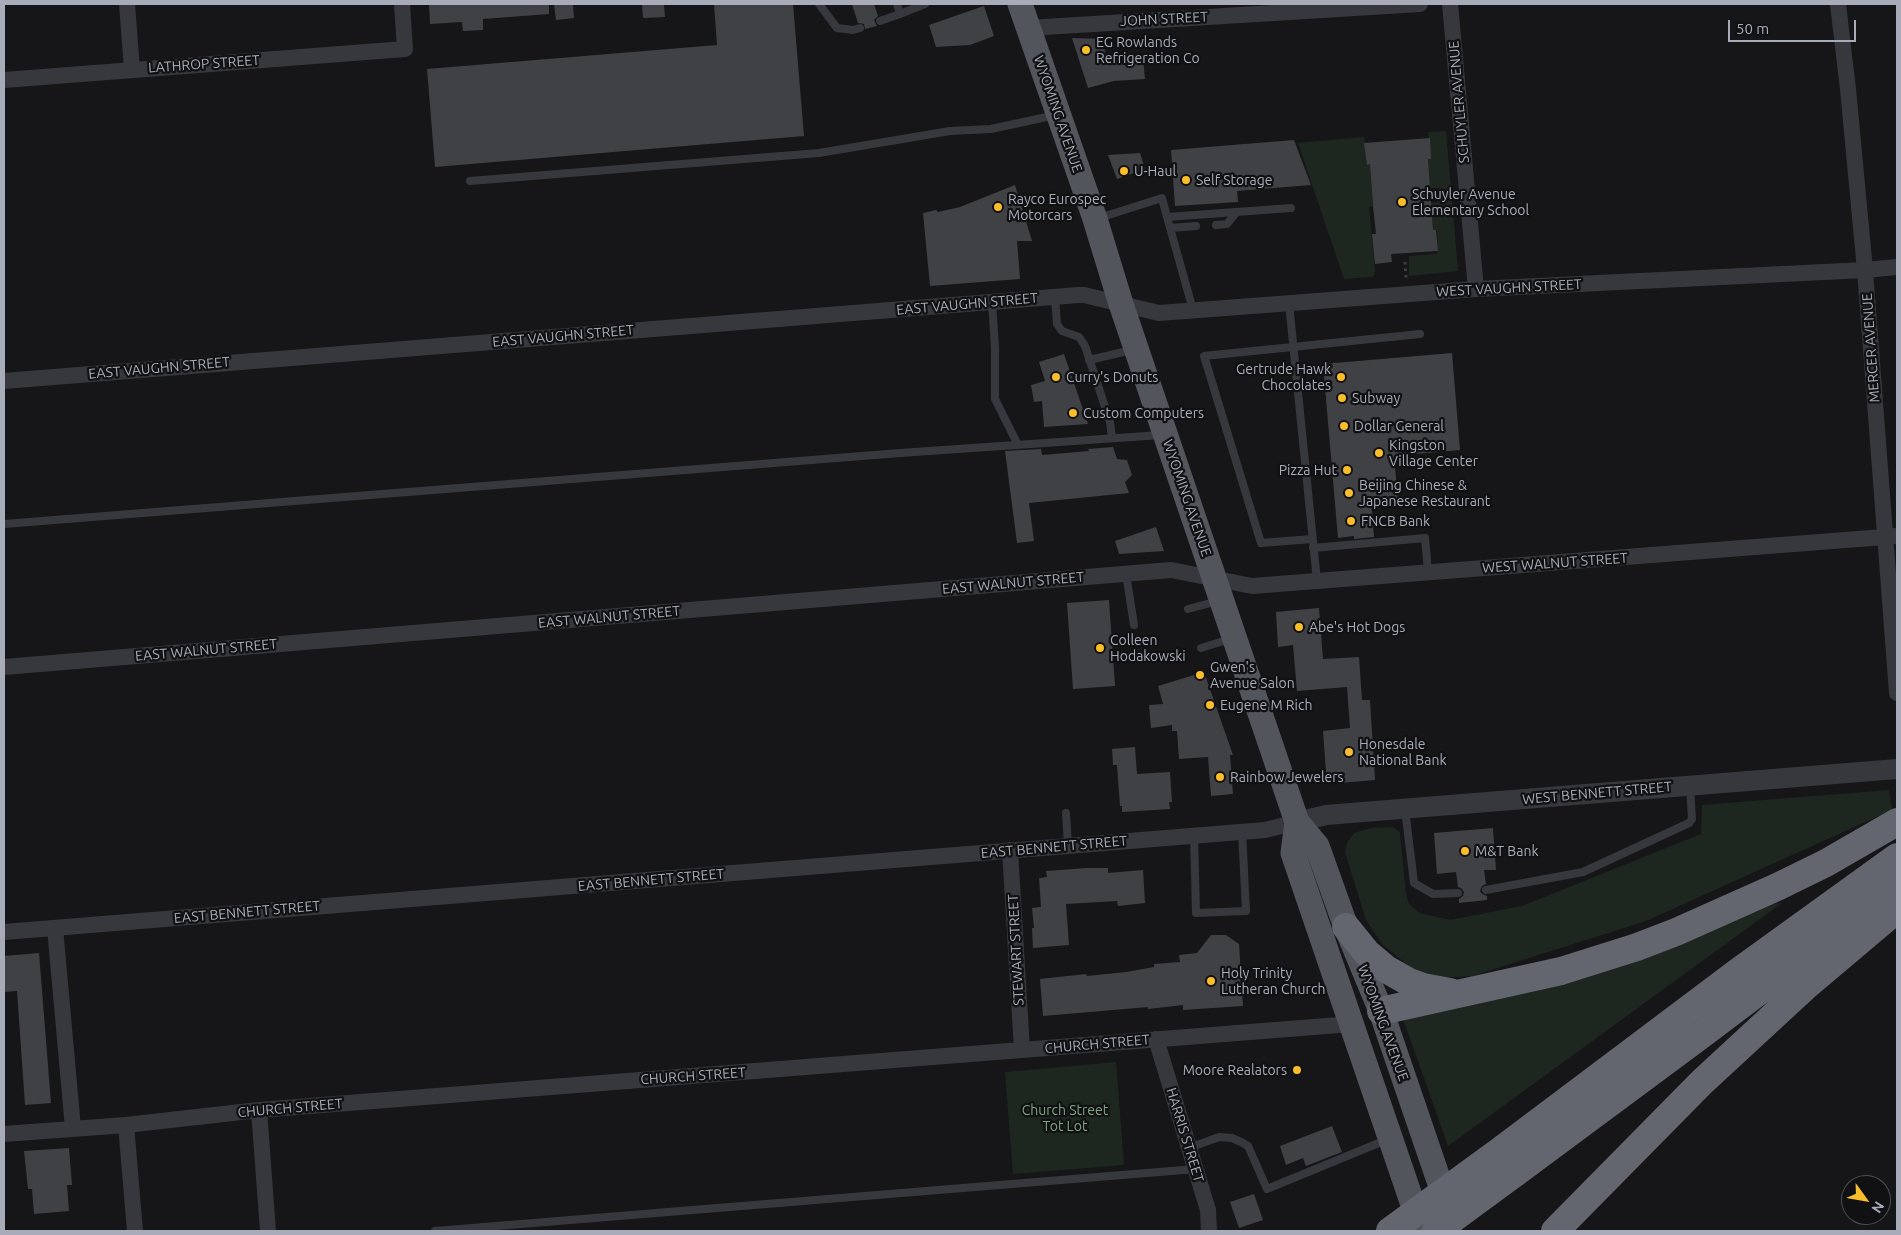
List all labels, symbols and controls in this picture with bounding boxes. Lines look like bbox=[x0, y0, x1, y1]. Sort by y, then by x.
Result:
street label: JOHN STREET bbox=[1120, 8, 1208, 30]
scale bar bbox=[1731, 10, 1858, 42]
text: 50 m bbox=[1736, 20, 1769, 37]
place label: EG Rowlands Refrigeration Co bbox=[1096, 34, 1200, 66]
street label: SCHUYLER AVENUE bbox=[1445, 40, 1473, 164]
marker: EG Rowlands Refrigeration Co bbox=[1080, 44, 1092, 56]
street label: LATHROP STREET bbox=[148, 52, 260, 76]
street label: WYOMING AVENUE bbox=[1030, 53, 1086, 175]
place label: U-Haul bbox=[1134, 163, 1176, 179]
marker: U-Haul bbox=[1118, 165, 1130, 177]
place label: Self Storage bbox=[1196, 172, 1273, 188]
marker: Self Storage bbox=[1180, 174, 1192, 186]
place label: Schuyler Avenue Elementary School bbox=[1412, 186, 1529, 218]
place label: Rayco Eurospec Motorcars bbox=[1008, 191, 1106, 223]
marker: Schuyler Avenue Elementary School bbox=[1396, 196, 1408, 208]
marker: Rayco Eurospec Motorcars bbox=[992, 201, 1004, 213]
street label: WEST VAUGHN STREET bbox=[1436, 276, 1582, 300]
street label: EAST VAUGHN STREET bbox=[896, 289, 1038, 319]
street label: MERCER AVENUE bbox=[1859, 293, 1883, 403]
street label: EAST VAUGHN STREET bbox=[492, 321, 634, 351]
street label: EAST VAUGHN STREET bbox=[88, 353, 230, 383]
place label: Gertrude Hawk Chocolates bbox=[1236, 361, 1331, 394]
place label: Curry's Donuts bbox=[1066, 369, 1158, 385]
marker: Curry's Donuts bbox=[1050, 371, 1062, 383]
marker: Gertrude Hawk Chocolates bbox=[1335, 371, 1347, 383]
place label: Subway bbox=[1352, 390, 1400, 406]
marker: Subway bbox=[1336, 392, 1348, 404]
place label: Custom Computers bbox=[1083, 405, 1204, 421]
marker: Custom Computers bbox=[1067, 407, 1079, 419]
place label: Dollar General bbox=[1354, 418, 1444, 434]
marker: Dollar General bbox=[1338, 420, 1350, 432]
street label: WYOMING AVENUE bbox=[1159, 437, 1215, 559]
place label: Kingston Village Center bbox=[1389, 437, 1478, 470]
marker: Kingston Village Center bbox=[1373, 447, 1385, 459]
place label: Pizza Hut bbox=[1279, 462, 1337, 478]
marker: Pizza Hut bbox=[1341, 464, 1353, 476]
place label: Beijing Chinese & Japanese Restaurant bbox=[1359, 477, 1490, 510]
marker: Beijing Chinese & Japanese Restaurant bbox=[1343, 487, 1355, 499]
place label: FNCB Bank bbox=[1361, 513, 1430, 529]
marker: FNCB Bank bbox=[1345, 515, 1357, 527]
street label: WEST WALNUT STREET bbox=[1482, 550, 1628, 576]
street label: EAST WALNUT STREET bbox=[941, 568, 1085, 598]
street label: EAST WALNUT STREET bbox=[537, 602, 681, 632]
place label: Abe's Hot Dogs bbox=[1309, 619, 1405, 635]
marker: Abe's Hot Dogs bbox=[1293, 621, 1305, 633]
place label: Colleen Hodakowski bbox=[1110, 632, 1186, 664]
street label: EAST WALNUT STREET bbox=[134, 635, 278, 665]
marker: Colleen Hodakowski bbox=[1094, 642, 1106, 654]
place label: Gwen's Avenue Salon bbox=[1210, 659, 1295, 692]
marker: Gwen's Avenue Salon bbox=[1194, 669, 1206, 681]
place label: Eugene M Rich bbox=[1220, 697, 1312, 713]
marker: Eugene M Rich bbox=[1204, 699, 1216, 711]
place label: Honesdale National Bank bbox=[1359, 736, 1446, 769]
marker: Honesdale National Bank bbox=[1343, 746, 1355, 758]
place label: Rainbow Jewelers bbox=[1230, 769, 1344, 785]
marker: Rainbow Jewelers bbox=[1214, 771, 1226, 783]
street label: WEST BENNETT STREET bbox=[1521, 778, 1673, 808]
street label: EAST BENNETT STREET bbox=[980, 832, 1128, 862]
place label: M&T Bank bbox=[1475, 843, 1538, 859]
marker: M&T Bank bbox=[1459, 845, 1471, 857]
street label: EAST BENNETT STREET bbox=[577, 865, 725, 895]
street label: STEWART STREET bbox=[1005, 894, 1027, 1006]
street label: EAST BENNETT STREET bbox=[173, 897, 321, 927]
street label: WYOMING AVENUE bbox=[1354, 963, 1412, 1083]
place label: Holy Trinity Lutheran Church bbox=[1221, 965, 1325, 998]
marker: Holy Trinity Lutheran Church bbox=[1205, 975, 1217, 987]
street label: CHURCH STREET bbox=[1044, 1031, 1150, 1057]
place label: Moore Realators bbox=[1183, 1062, 1287, 1078]
street label: CHURCH STREET bbox=[640, 1064, 746, 1088]
marker: Moore Realators bbox=[1291, 1064, 1303, 1076]
street label: HARRIS STREET bbox=[1163, 1086, 1207, 1184]
street label: CHURCH STREET bbox=[237, 1095, 343, 1121]
park label: Church Street Tot Lot bbox=[1022, 1102, 1108, 1134]
north arrow bbox=[1841, 1175, 1891, 1225]
text: N bbox=[1868, 1199, 1887, 1216]

